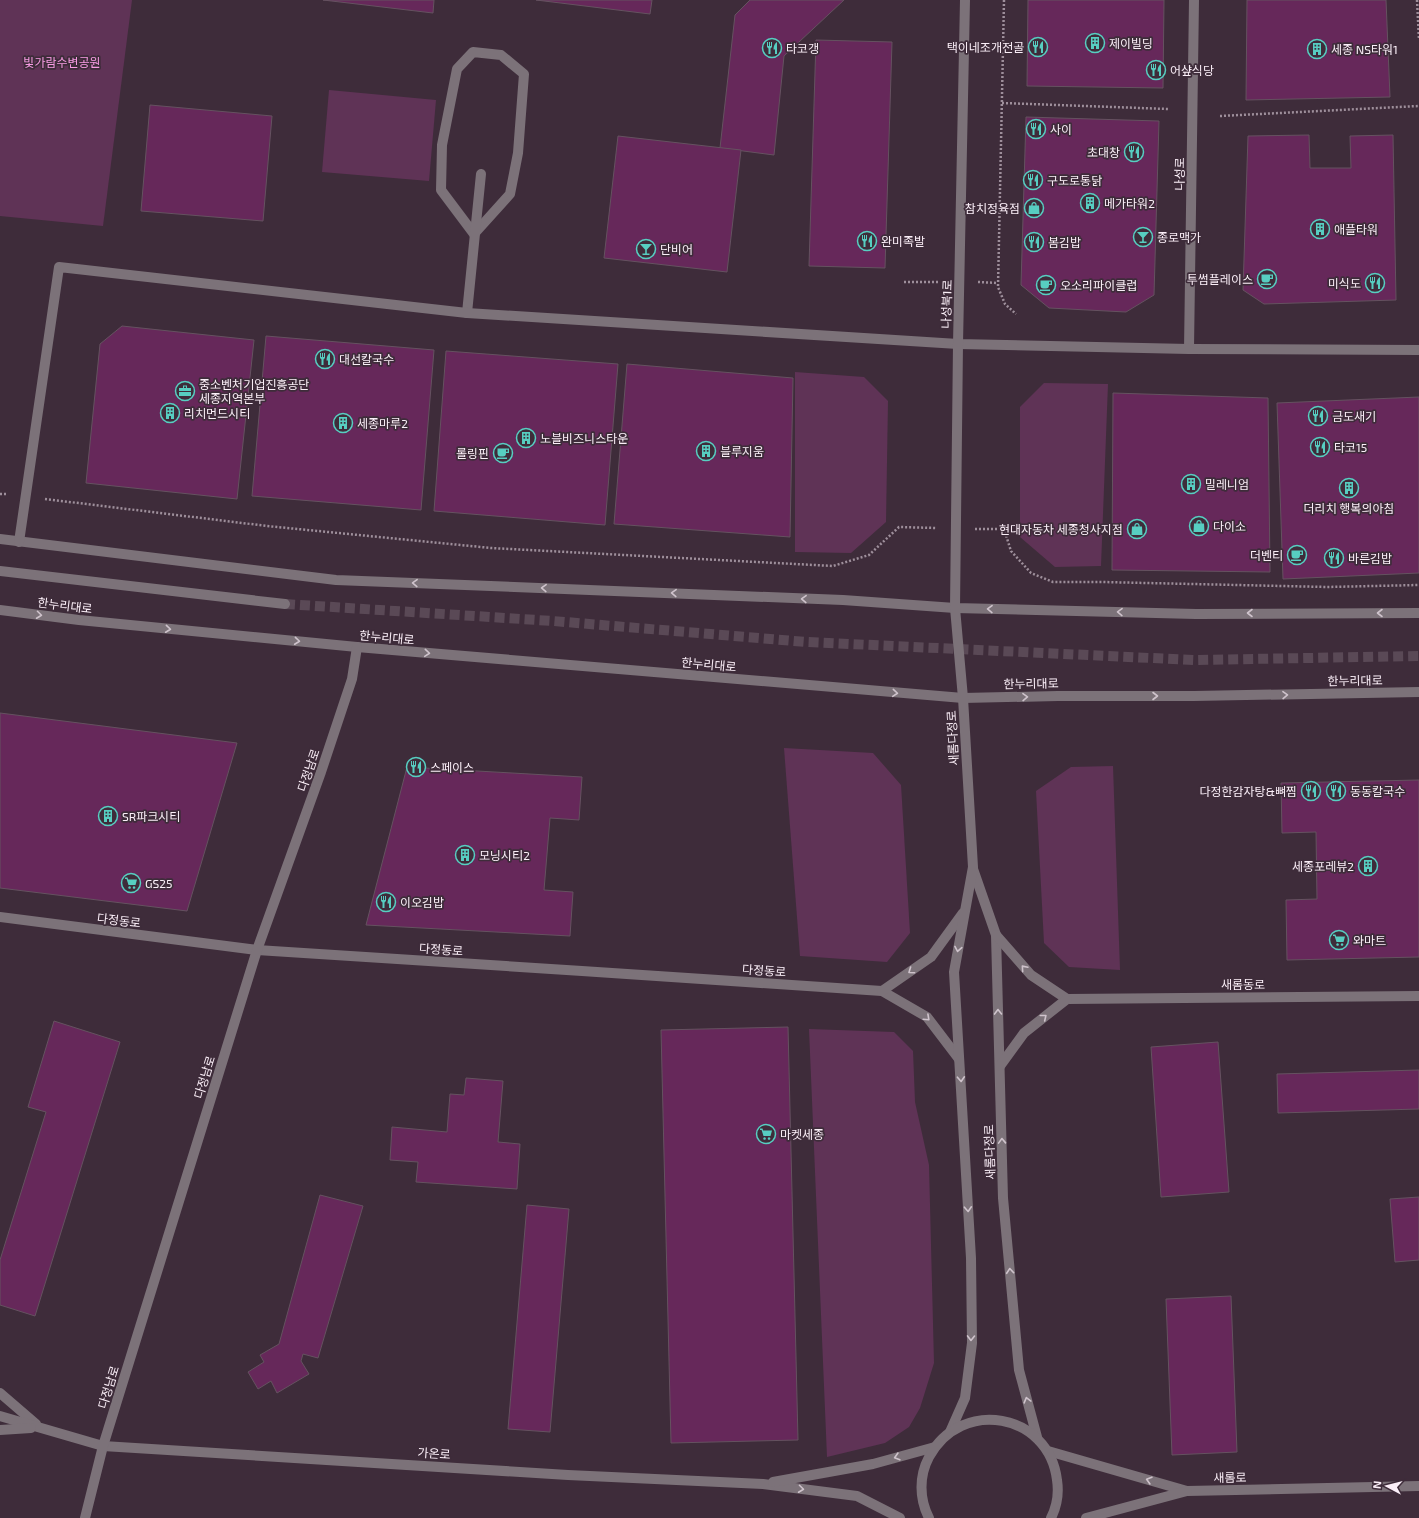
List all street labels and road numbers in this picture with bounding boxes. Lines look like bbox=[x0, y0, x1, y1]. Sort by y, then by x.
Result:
street label: 나성로 bbox=[1172, 157, 1186, 191]
street label: 나성북1로 bbox=[938, 279, 954, 329]
street label: 한누리대로 bbox=[37, 595, 93, 615]
street label: 한누리대로 bbox=[359, 628, 415, 646]
street label: 한누리대로 bbox=[681, 655, 737, 673]
street label: 한누리대로 bbox=[1327, 673, 1383, 687]
street label: 한누리대로 bbox=[1003, 676, 1059, 690]
street label: 새롬다정로 bbox=[944, 710, 960, 766]
street label: 다정남로 bbox=[294, 747, 322, 793]
street label: 다정동로 bbox=[96, 910, 142, 930]
street label: 다정동로 bbox=[418, 940, 464, 958]
street label: 다정동로 bbox=[741, 961, 787, 979]
street label: 새롬동로 bbox=[1221, 977, 1265, 991]
street label: 다정남로 bbox=[191, 1054, 217, 1100]
street label: 새롬다정로 bbox=[981, 1124, 997, 1180]
street label: 다정남로 bbox=[95, 1364, 121, 1410]
street label: 가온로 bbox=[417, 1445, 451, 1461]
street label: 새롬로 bbox=[1213, 1470, 1247, 1484]

